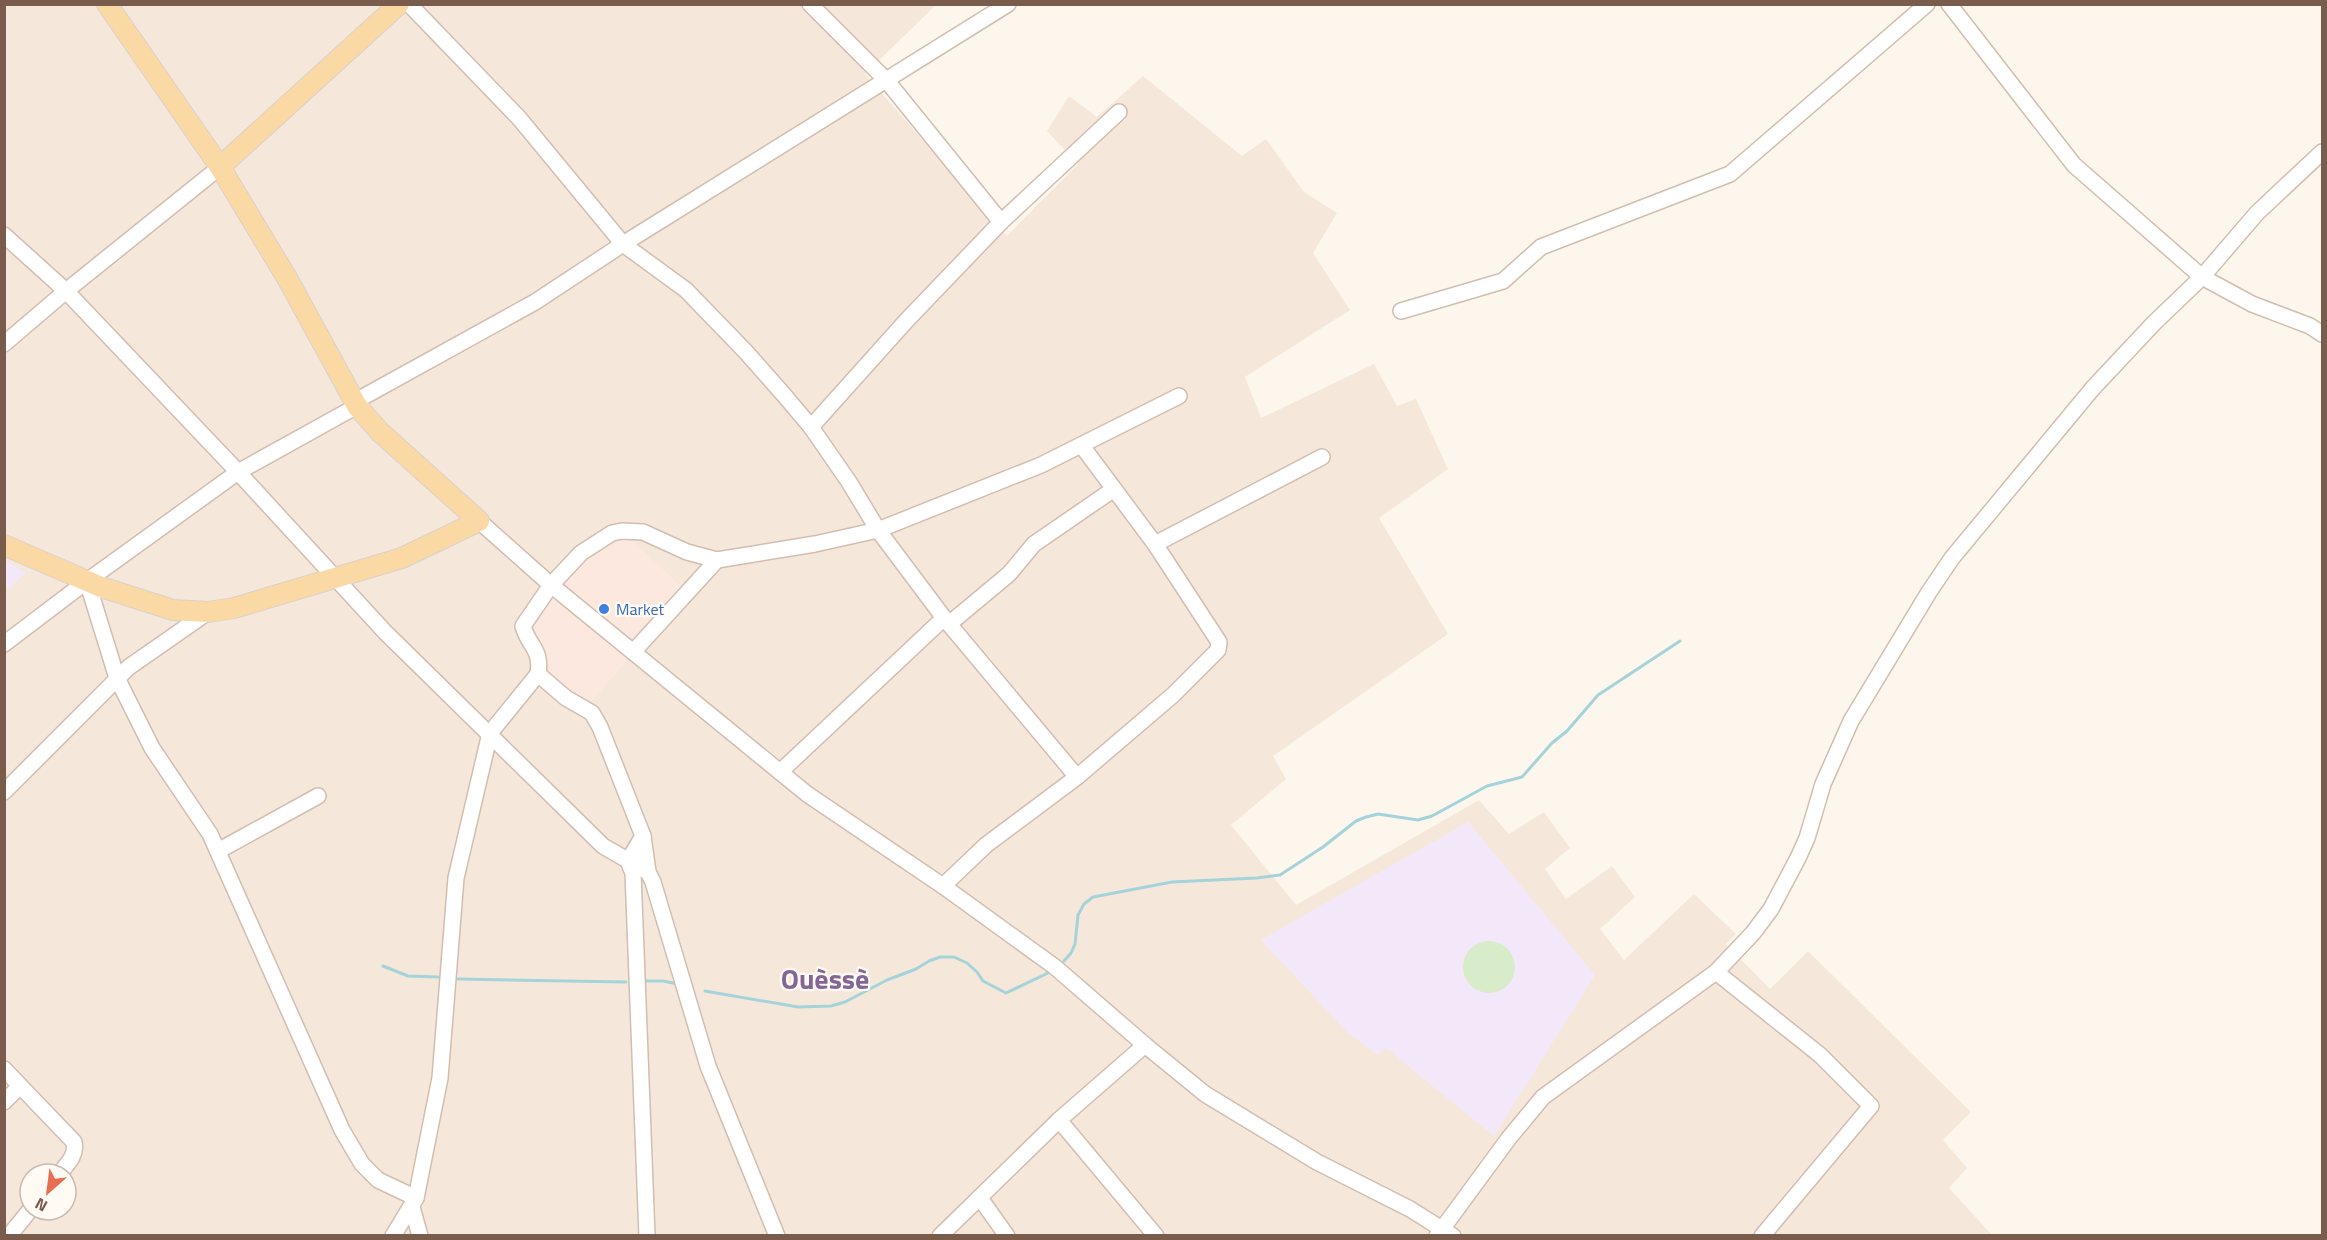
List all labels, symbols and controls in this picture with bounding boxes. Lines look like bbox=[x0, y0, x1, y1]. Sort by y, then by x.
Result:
place label: Market bbox=[616, 597, 664, 621]
marker: Market bbox=[597, 602, 611, 616]
district label: Ouèssè bbox=[781, 957, 869, 1000]
north arrow bbox=[18, 1162, 78, 1222]
text: N bbox=[30, 1192, 51, 1218]

